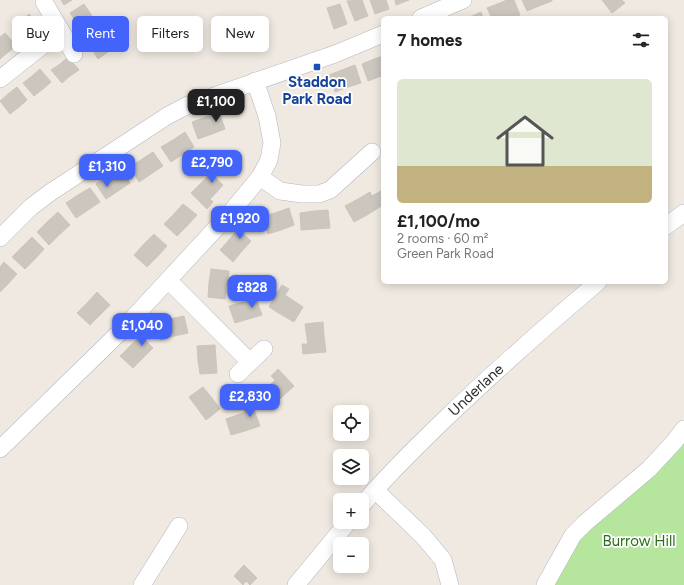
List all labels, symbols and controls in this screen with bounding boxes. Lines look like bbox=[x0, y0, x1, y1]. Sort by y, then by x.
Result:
chip: Buy bbox=[12, 16, 64, 52]
chip: Rent bbox=[72, 16, 129, 52]
chip: Filters bbox=[137, 16, 203, 52]
chip: New bbox=[211, 16, 269, 52]
icon: filters bbox=[630, 29, 652, 51]
text: 7 homes bbox=[397, 30, 462, 50]
marker: Staddon Park Road bbox=[312, 62, 322, 72]
place label: Staddon Park Road bbox=[282, 73, 352, 108]
pin: £1,100 bbox=[183, 89, 249, 123]
text: £1,100 bbox=[197, 94, 235, 109]
icon: home bbox=[489, 105, 561, 177]
pin: £2,790 bbox=[179, 150, 245, 184]
pin: £1,310 bbox=[74, 154, 140, 188]
text: £2,790 bbox=[191, 155, 233, 170]
text: £1,310 bbox=[88, 159, 126, 174]
pin: £1,920 bbox=[207, 206, 273, 240]
text: £1,920 bbox=[220, 211, 260, 226]
text: £1,100/mo bbox=[397, 211, 480, 231]
text: 2 rooms · 60 m² bbox=[397, 231, 488, 246]
text: Green Park Road bbox=[397, 246, 494, 261]
pin: £828 bbox=[228, 275, 276, 309]
text: £828 bbox=[236, 280, 268, 295]
pin: £1,040 bbox=[109, 313, 175, 347]
text: £1,040 bbox=[121, 318, 163, 333]
street label: Underlane bbox=[445, 360, 507, 420]
pin: £2,830 bbox=[217, 384, 283, 418]
text: £2,830 bbox=[229, 389, 271, 404]
map controls bbox=[333, 405, 369, 573]
button: locate bbox=[333, 405, 369, 441]
button: layers bbox=[333, 449, 369, 485]
button: + bbox=[333, 493, 369, 529]
park label: Burrow Hill bbox=[603, 532, 676, 550]
button: − bbox=[333, 537, 369, 573]

